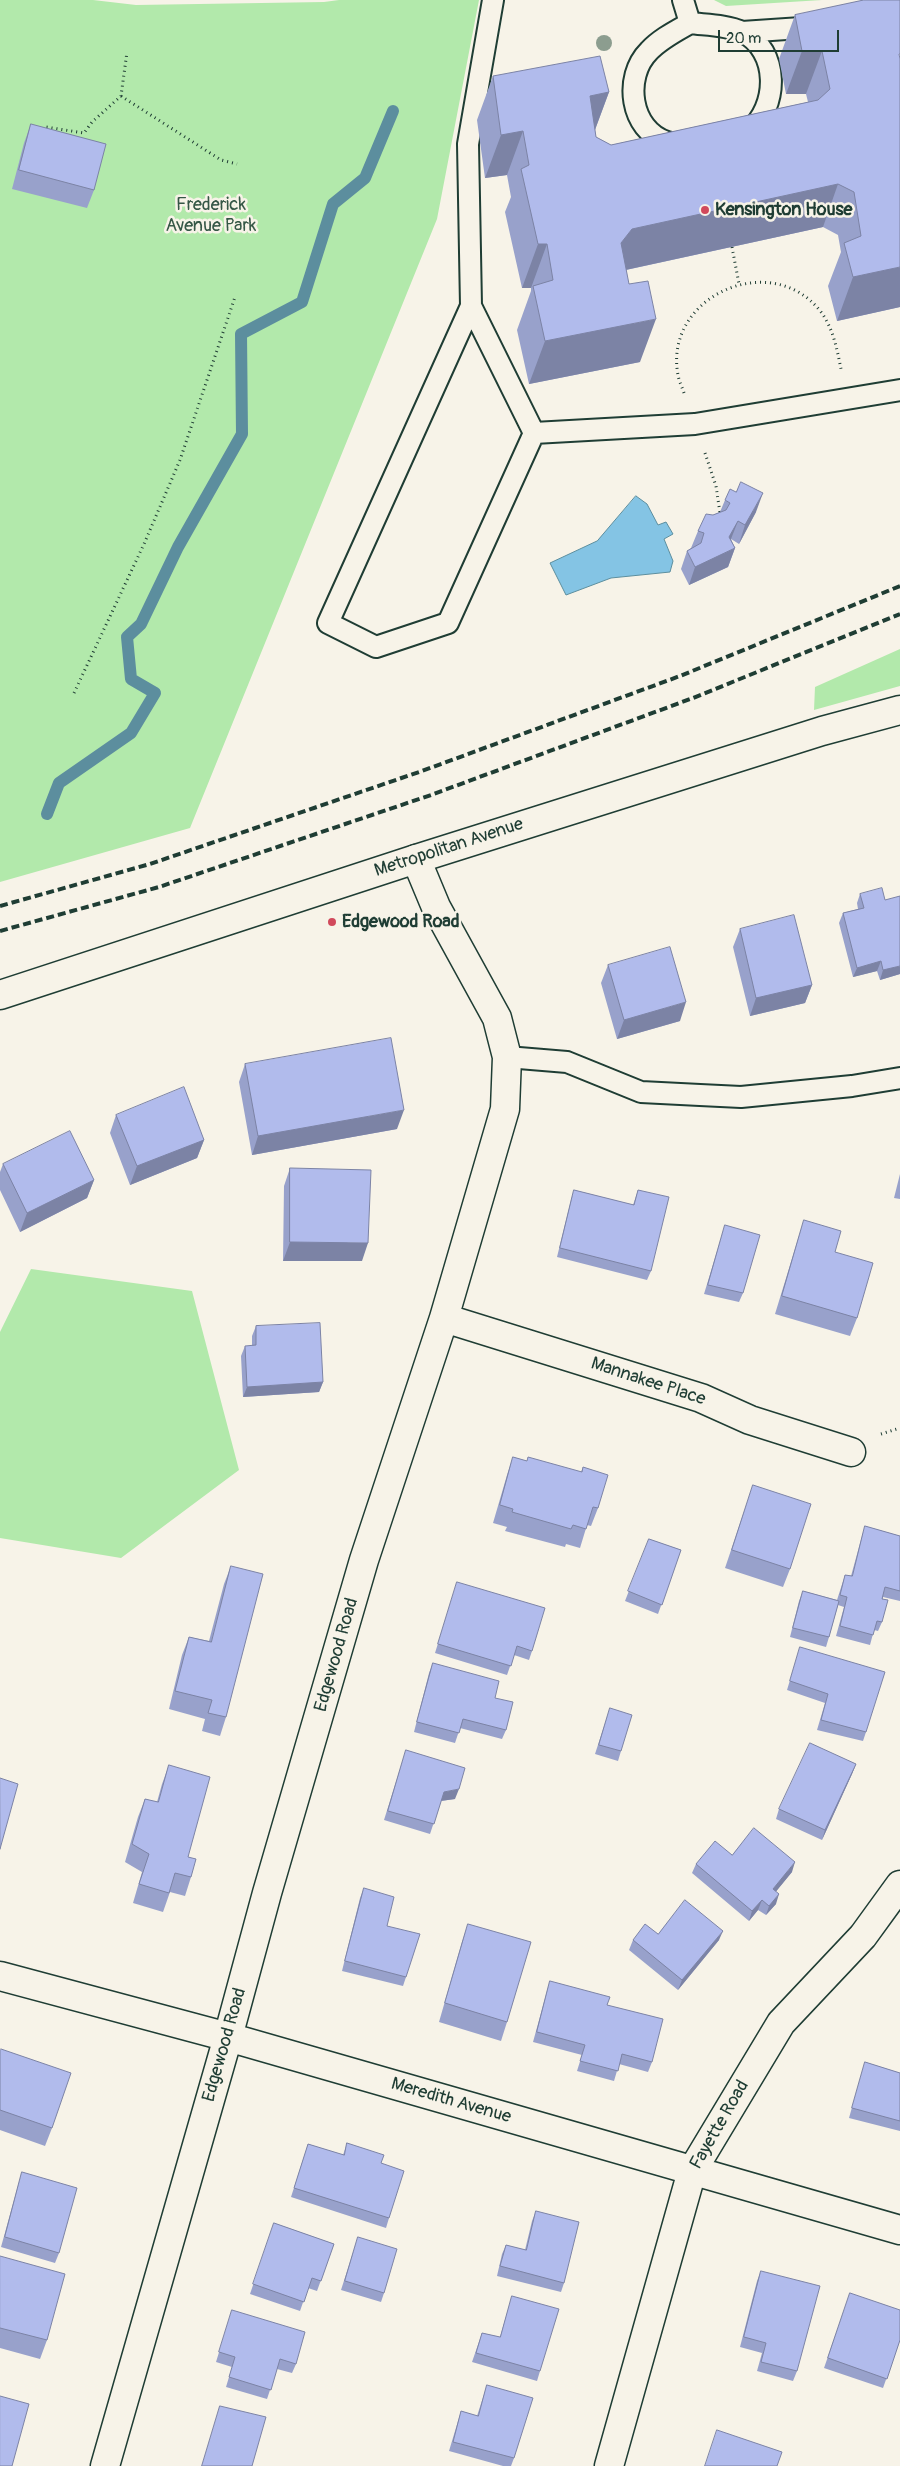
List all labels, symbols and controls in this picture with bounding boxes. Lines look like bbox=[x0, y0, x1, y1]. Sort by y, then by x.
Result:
scale bar bbox=[720, 20, 841, 52]
text: 20 m bbox=[726, 29, 761, 48]
park label: Frederick Avenue Park bbox=[166, 194, 256, 236]
place label: Kensington House bbox=[715, 199, 852, 221]
marker: Kensington House bbox=[699, 204, 711, 216]
street label: Metropolitan Avenue bbox=[372, 814, 526, 882]
place label: Edgewood Road bbox=[342, 911, 459, 933]
marker: Edgewood Road bbox=[326, 916, 338, 928]
street label: Mannakee Place bbox=[588, 1353, 708, 1411]
street label: Edgewood Road bbox=[310, 1596, 364, 1714]
street label: Edgewood Road bbox=[198, 1986, 252, 2104]
street label: Meredith Avenue bbox=[389, 2074, 513, 2128]
street label: Fayette Road bbox=[686, 2077, 754, 2173]

